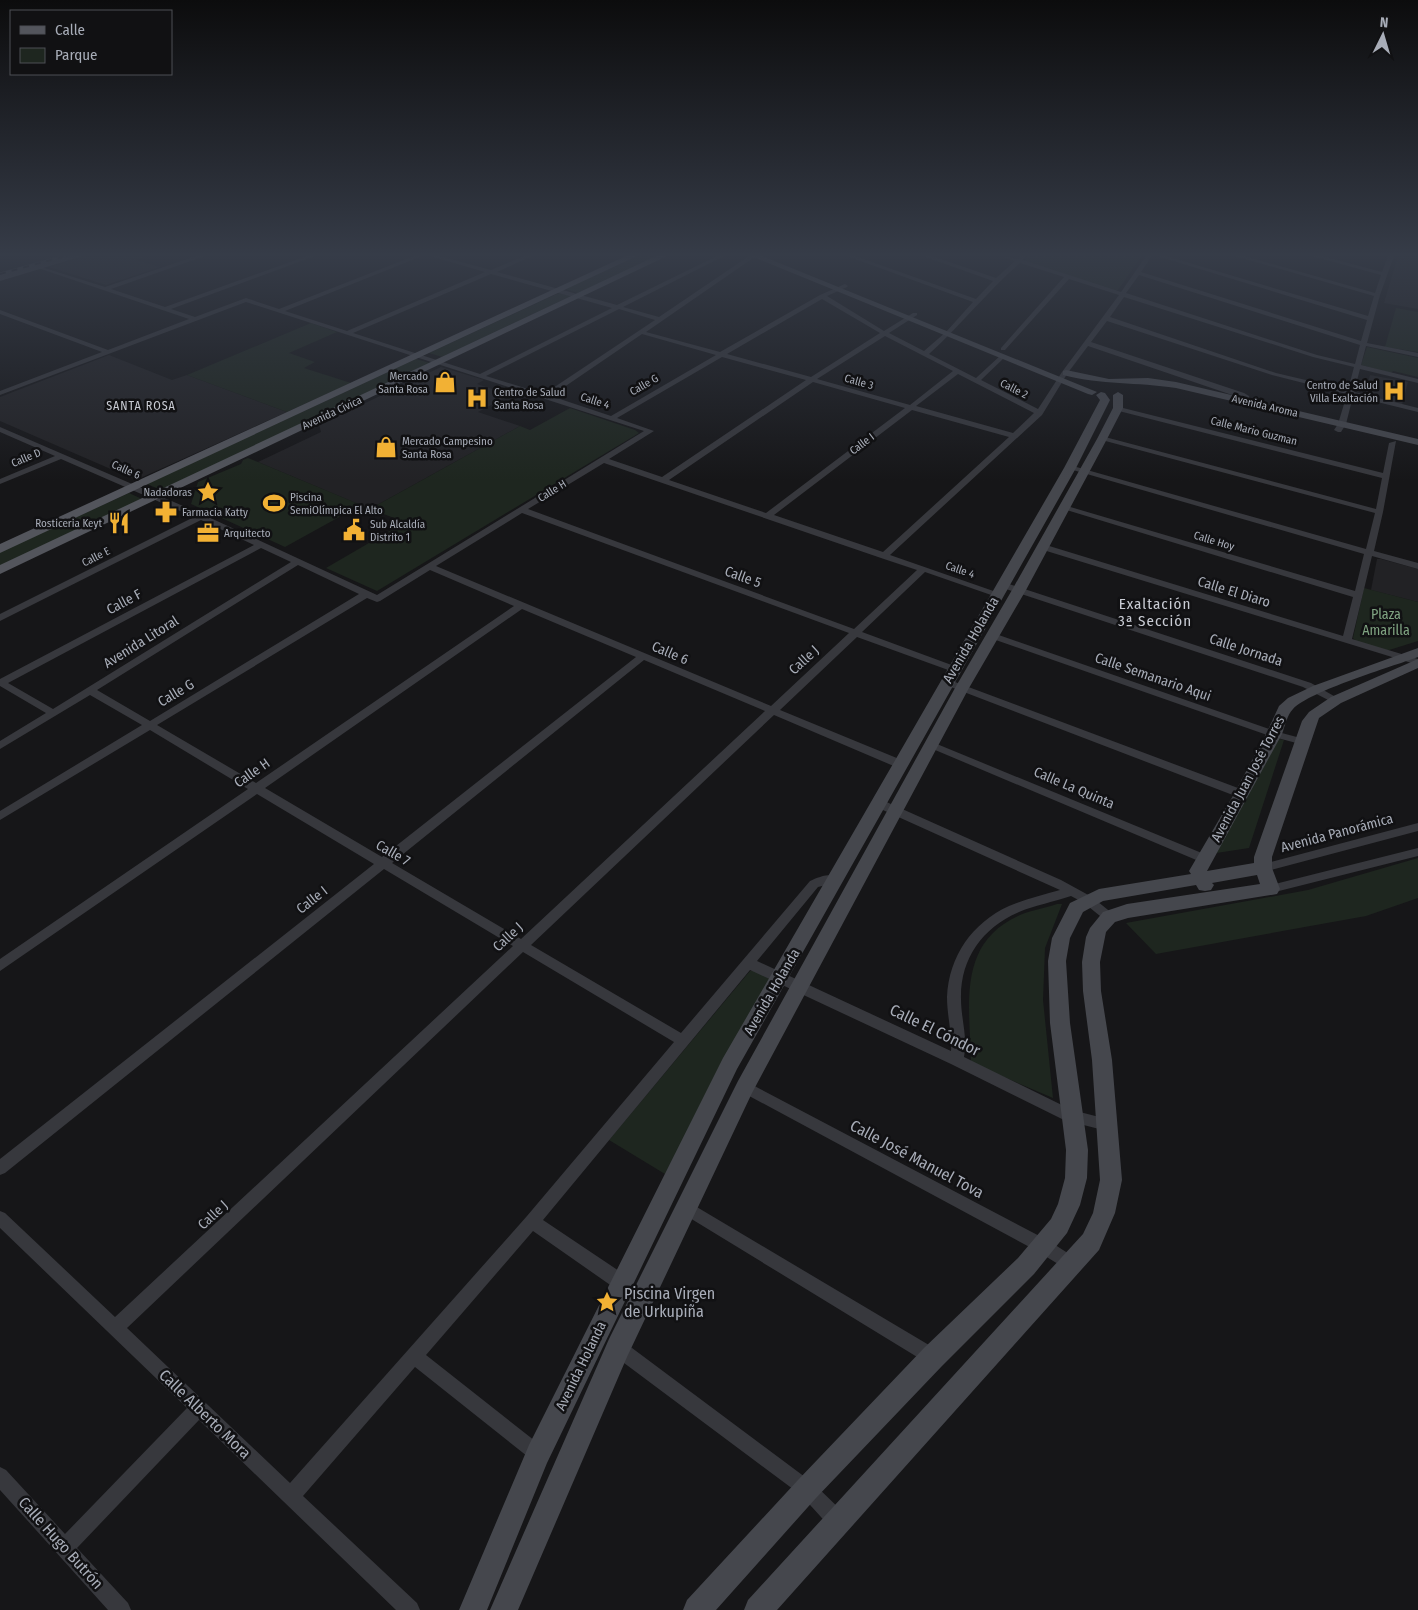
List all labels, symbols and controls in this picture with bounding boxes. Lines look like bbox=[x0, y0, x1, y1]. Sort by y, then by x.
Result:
legend bbox=[10, 10, 172, 75]
north arrow bbox=[1358, 10, 1408, 60]
text: N bbox=[1379, 14, 1389, 31]
text: Calle bbox=[55, 21, 85, 39]
text: Parque bbox=[55, 46, 98, 64]
shop icon: Mercado Santa Rosa bbox=[432, 369, 458, 395]
place label: Mercado Santa Rosa bbox=[378, 370, 428, 396]
street label: Calle G bbox=[627, 372, 661, 398]
street label: Calle 3 bbox=[843, 372, 875, 392]
street label: Calle 2 bbox=[998, 377, 1030, 402]
hospital icon: Centro de Salud Villa Exaltación bbox=[1381, 378, 1407, 404]
place label: Centro de Salud Villa Exaltación bbox=[1307, 379, 1378, 405]
hospital icon: Centro de Salud Santa Rosa bbox=[464, 385, 490, 411]
place label: Centro de Salud Santa Rosa bbox=[494, 386, 565, 412]
street label: Calle 4 bbox=[579, 390, 612, 412]
street label: Avenida Aroma bbox=[1231, 392, 1299, 420]
street label: Avenida Cívica bbox=[300, 393, 364, 433]
district label: SANTA ROSA bbox=[106, 399, 176, 413]
street label: Calle Mario Guzman bbox=[1209, 414, 1299, 448]
street label: Calle I bbox=[847, 431, 877, 457]
shop icon: Mercado Campesino Santa Rosa bbox=[373, 434, 399, 460]
place label: Mercado Campesino Santa Rosa bbox=[402, 435, 493, 461]
street label: Calle D bbox=[9, 446, 43, 470]
street label: Calle 6 bbox=[110, 458, 143, 482]
street label: Calle H bbox=[535, 477, 569, 505]
place icon: Nadadoras bbox=[195, 479, 221, 505]
place label: Nadadoras bbox=[143, 486, 192, 499]
sports icon: Piscina SemiOlímpica El Alto bbox=[261, 490, 287, 516]
place label: Piscina SemiOlímpica El Alto bbox=[290, 491, 383, 517]
pharmacy icon: Farmacia Katty bbox=[153, 499, 179, 525]
place label: Farmacia Katty bbox=[182, 506, 248, 519]
restaurant icon: Rosticeria Keyt bbox=[106, 510, 132, 536]
place label: Rosticeria Keyt bbox=[35, 517, 102, 530]
public building icon: Sub Alcaldía Distrito 1 bbox=[341, 517, 367, 543]
place label: Sub Alcaldía Distrito 1 bbox=[370, 518, 425, 544]
office icon: Arquitecto bbox=[195, 520, 221, 546]
place label: Arquitecto bbox=[224, 527, 271, 540]
street label: Calle Hoy bbox=[1192, 529, 1236, 553]
street label: Calle E bbox=[80, 544, 112, 570]
street label: Calle 4 bbox=[944, 559, 977, 581]
street label: Calle 5 bbox=[722, 563, 764, 591]
street label: Calle El Diaro bbox=[1196, 573, 1272, 611]
street label: Calle F bbox=[104, 586, 144, 618]
street label: Avenida Holanda bbox=[939, 594, 1003, 686]
district label: Exaltación 3ª Sección bbox=[1118, 595, 1192, 630]
park label: Plaza Amarilla bbox=[1362, 606, 1410, 639]
street label: Avenida Litoral bbox=[100, 612, 182, 672]
street label: Calle Jornada bbox=[1207, 630, 1285, 670]
street label: Calle 6 bbox=[649, 638, 691, 668]
street label: Calle J bbox=[785, 642, 823, 678]
street label: Calle Semanario Aqui bbox=[1093, 649, 1213, 705]
street label: Calle G bbox=[155, 676, 197, 710]
street label: Avenida Juan José Torres bbox=[1208, 713, 1288, 845]
street label: Calle H bbox=[231, 755, 273, 791]
street label: Calle La Quinta bbox=[1031, 763, 1117, 813]
street label: Avenida Panorámica bbox=[1279, 810, 1395, 856]
street label: Calle 7 bbox=[373, 836, 414, 870]
street label: Calle I bbox=[293, 883, 331, 917]
street label: Calle J bbox=[489, 919, 527, 955]
street label: Avenida Holanda bbox=[740, 946, 804, 1038]
street label: Calle El Cóndor bbox=[887, 1000, 984, 1060]
street label: Calle José Manuel Tova bbox=[847, 1116, 987, 1202]
street label: Calle J bbox=[194, 1197, 232, 1233]
place label: Piscina Virgen de Urkupiña bbox=[624, 1284, 715, 1321]
place icon: Piscina Virgen de Urkupiña bbox=[594, 1289, 620, 1315]
street label: Avenida Holanda bbox=[552, 1319, 610, 1413]
street label: Calle Alberto Mora bbox=[155, 1365, 255, 1463]
street label: Calle Hugo Butrón bbox=[15, 1493, 107, 1593]

